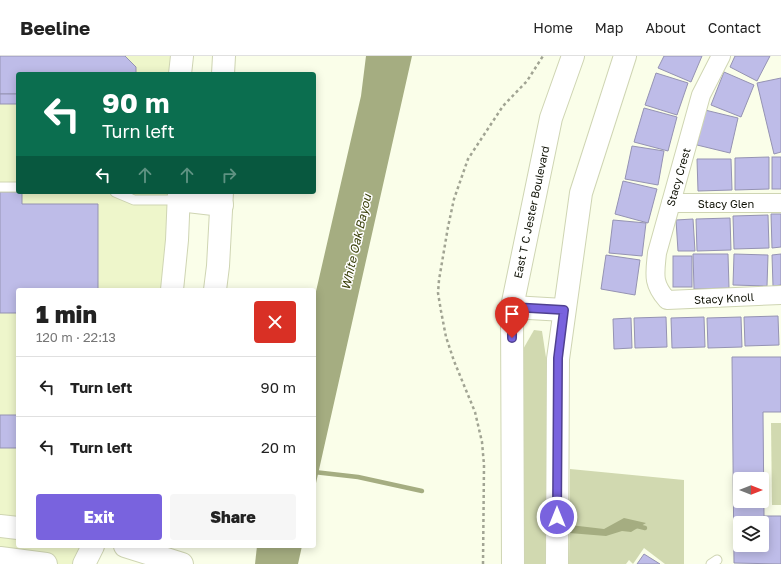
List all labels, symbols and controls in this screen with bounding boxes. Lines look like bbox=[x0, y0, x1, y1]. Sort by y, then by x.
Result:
text: Beeline bbox=[20, 16, 90, 39]
text: Home bbox=[533, 19, 573, 36]
text: Map bbox=[595, 19, 623, 36]
text: About bbox=[645, 19, 686, 36]
text: Contact bbox=[708, 19, 761, 36]
text: 90 m bbox=[102, 86, 169, 119]
icon: left bbox=[36, 88, 88, 140]
text: Turn left bbox=[102, 120, 175, 142]
street label: East T C Jester Boulevard bbox=[511, 145, 551, 279]
street label: Stacy Crest bbox=[663, 146, 693, 208]
icon: left bbox=[92, 164, 114, 186]
icon: ahead bbox=[134, 164, 156, 186]
icon: ahead bbox=[176, 164, 198, 186]
icon: right bbox=[218, 164, 240, 186]
water label: White Oak Bayou bbox=[338, 192, 374, 291]
street label: Stacy Glen bbox=[698, 197, 754, 210]
street label: Stacy Knoll bbox=[694, 290, 755, 306]
pin bbox=[495, 297, 529, 338]
text: 1 min bbox=[36, 299, 97, 328]
button: close bbox=[254, 301, 296, 343]
icon: arrive bbox=[501, 303, 523, 325]
text: 120 m · 22:13 bbox=[36, 329, 116, 345]
icon: left bbox=[36, 376, 58, 398]
text: Turn left bbox=[70, 378, 132, 396]
text: 90 m bbox=[261, 378, 296, 396]
icon: left bbox=[36, 436, 58, 458]
text: Turn left bbox=[70, 438, 132, 456]
text: 20 m bbox=[261, 438, 296, 456]
north arrow bbox=[733, 472, 769, 508]
map controls bbox=[733, 472, 769, 552]
button: Exit bbox=[36, 494, 162, 540]
button: Share bbox=[170, 494, 296, 540]
position arrow bbox=[536, 496, 578, 538]
button: layers bbox=[733, 516, 769, 552]

